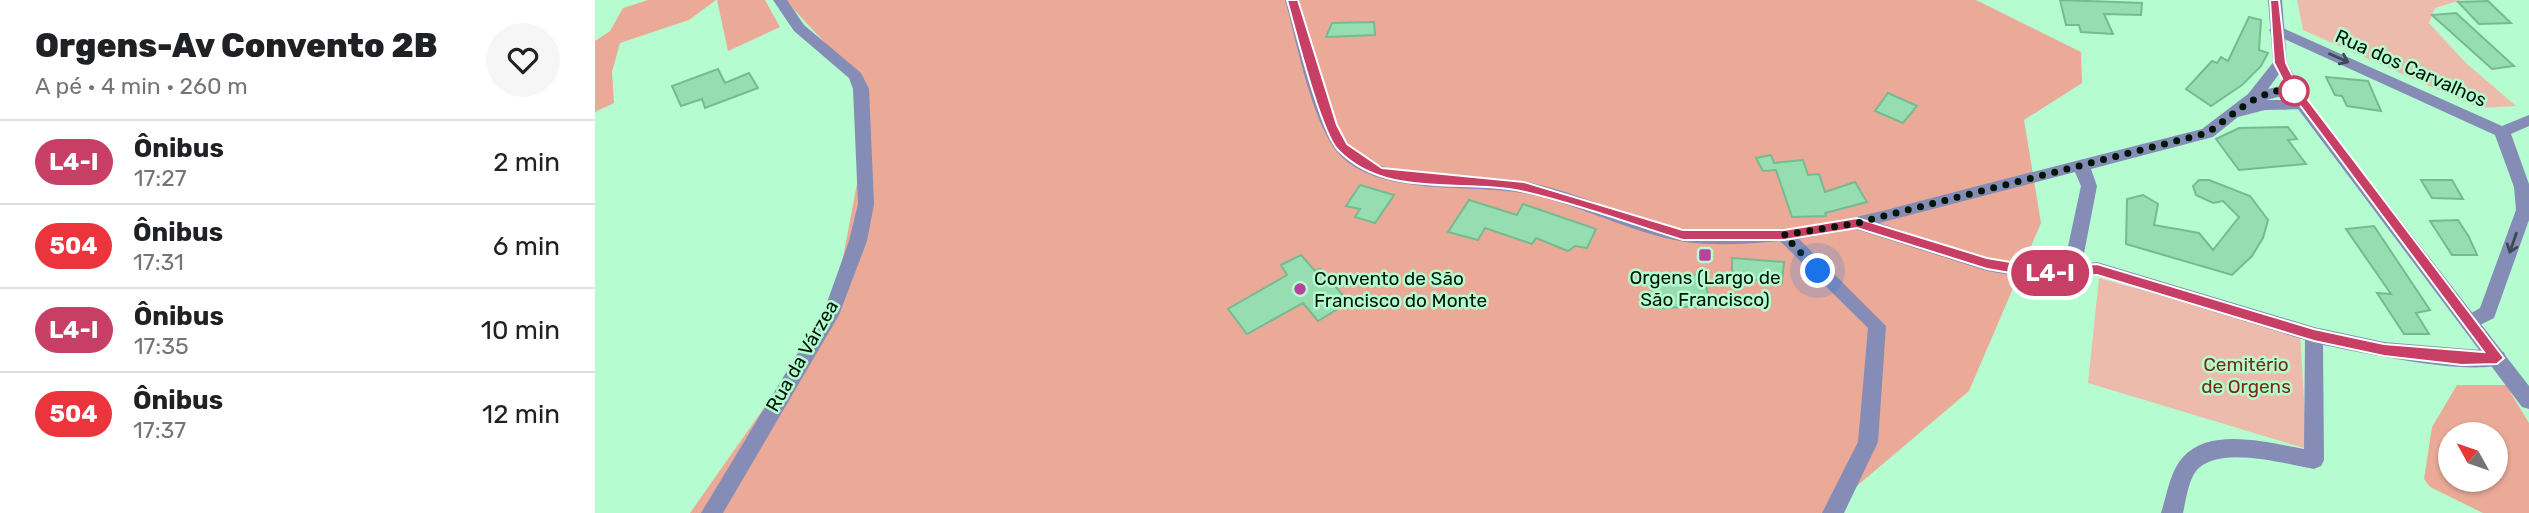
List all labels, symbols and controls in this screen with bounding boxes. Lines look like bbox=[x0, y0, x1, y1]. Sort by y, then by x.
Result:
button: heart bbox=[486, 23, 560, 97]
street label: Rua dos Carvalhos bbox=[2332, 24, 2490, 112]
text: Orgens-Av Convento 2B bbox=[35, 26, 437, 65]
one-way arrow bbox=[2327, 52, 2349, 65]
text: A pé · 4 min · 260 m bbox=[35, 72, 248, 100]
unlabelled marker bbox=[2279, 76, 2309, 106]
text: Ônibus bbox=[134, 133, 224, 164]
text: 2 min bbox=[493, 147, 560, 178]
text: L4-I bbox=[49, 148, 99, 176]
text: 17:27 bbox=[134, 164, 187, 192]
text: Ônibus bbox=[133, 217, 223, 248]
text: 6 min bbox=[493, 231, 560, 262]
text: 504 bbox=[49, 232, 98, 260]
one-way arrow bbox=[2506, 232, 2518, 254]
marker: Orgens (Largo de São Francisco) bbox=[1697, 247, 1713, 263]
text: 17:31 bbox=[133, 248, 184, 276]
line badge: L4-I bbox=[2001, 250, 2099, 296]
your location bbox=[1800, 253, 1835, 288]
text: L4-I bbox=[2025, 259, 2075, 287]
place label: Orgens (Largo de São Francisco) bbox=[1629, 266, 1781, 311]
place label: Convento de São Francisco do Monte bbox=[1314, 267, 1487, 312]
marker: Convento de São Francisco do Monte bbox=[1292, 281, 1308, 297]
street label: Rua da Várzea bbox=[761, 296, 843, 416]
text: Ônibus bbox=[134, 301, 224, 332]
text: 10 min bbox=[481, 315, 560, 346]
text: L4-I bbox=[49, 316, 99, 344]
text: 17:35 bbox=[134, 332, 189, 360]
park label: Cemitério de Orgens bbox=[2201, 353, 2291, 398]
text: Ônibus bbox=[133, 385, 223, 416]
text: 12 min bbox=[482, 399, 560, 430]
text: 504 bbox=[49, 400, 98, 428]
text: 17:37 bbox=[133, 416, 186, 444]
north arrow bbox=[2438, 422, 2508, 492]
map controls bbox=[2438, 422, 2508, 492]

